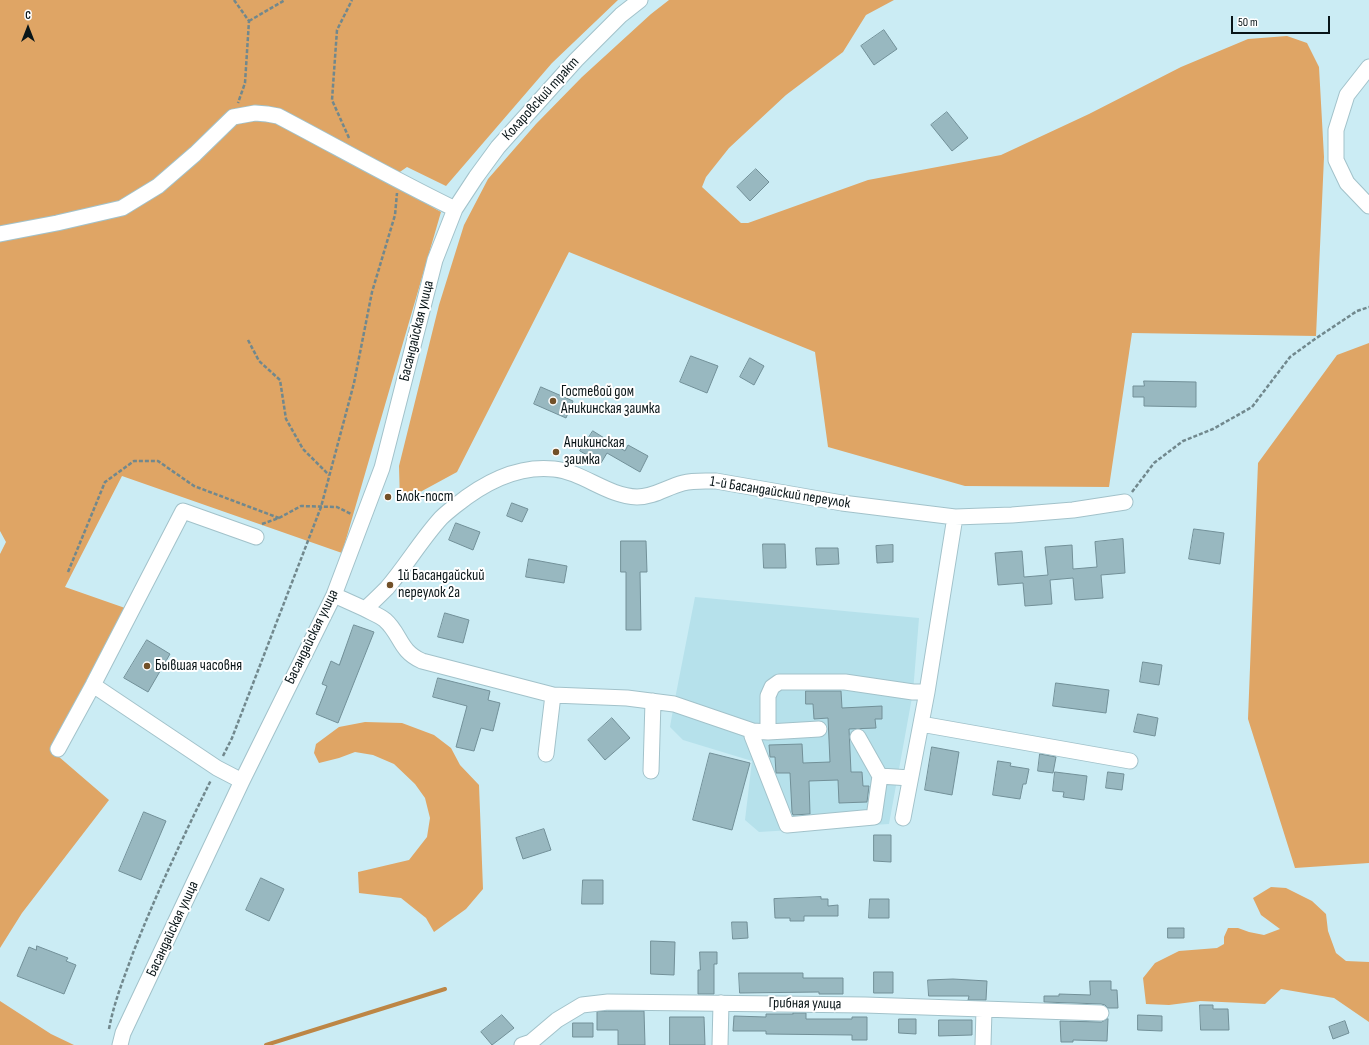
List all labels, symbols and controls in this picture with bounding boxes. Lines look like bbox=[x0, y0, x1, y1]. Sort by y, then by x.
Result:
north arrow bbox=[8, 8, 48, 48]
scale bar bbox=[1233, 8, 1332, 34]
text: С bbox=[25, 9, 31, 22]
text: 50 m bbox=[1238, 15, 1258, 30]
street label: Коларовский тракт bbox=[499, 53, 583, 145]
street label: Басандайская улица bbox=[396, 279, 438, 383]
place label: Гостевой дом Аникинская заимка bbox=[561, 383, 660, 418]
marker: Гостевой дом Аникинская заимка bbox=[548, 396, 558, 406]
place label: Аникинская заимка bbox=[564, 434, 625, 469]
marker: Аникинская заимка bbox=[551, 447, 561, 457]
street label: 1-й Басандайский переулок bbox=[708, 473, 852, 513]
place label: Блок-пост bbox=[396, 488, 453, 506]
marker: Блок-пост bbox=[383, 492, 393, 502]
place label: 1й Басандайский переулок 2а bbox=[398, 567, 484, 602]
marker: 1й Басандайский переулок 2а bbox=[385, 580, 395, 590]
street label: Басандайская улица bbox=[281, 587, 343, 687]
place label: Бывшая часовня bbox=[155, 657, 242, 675]
marker: Бывшая часовня bbox=[142, 661, 152, 671]
street label: Басандайская улица bbox=[143, 878, 203, 980]
street label: Грибная улица bbox=[769, 994, 841, 1014]

